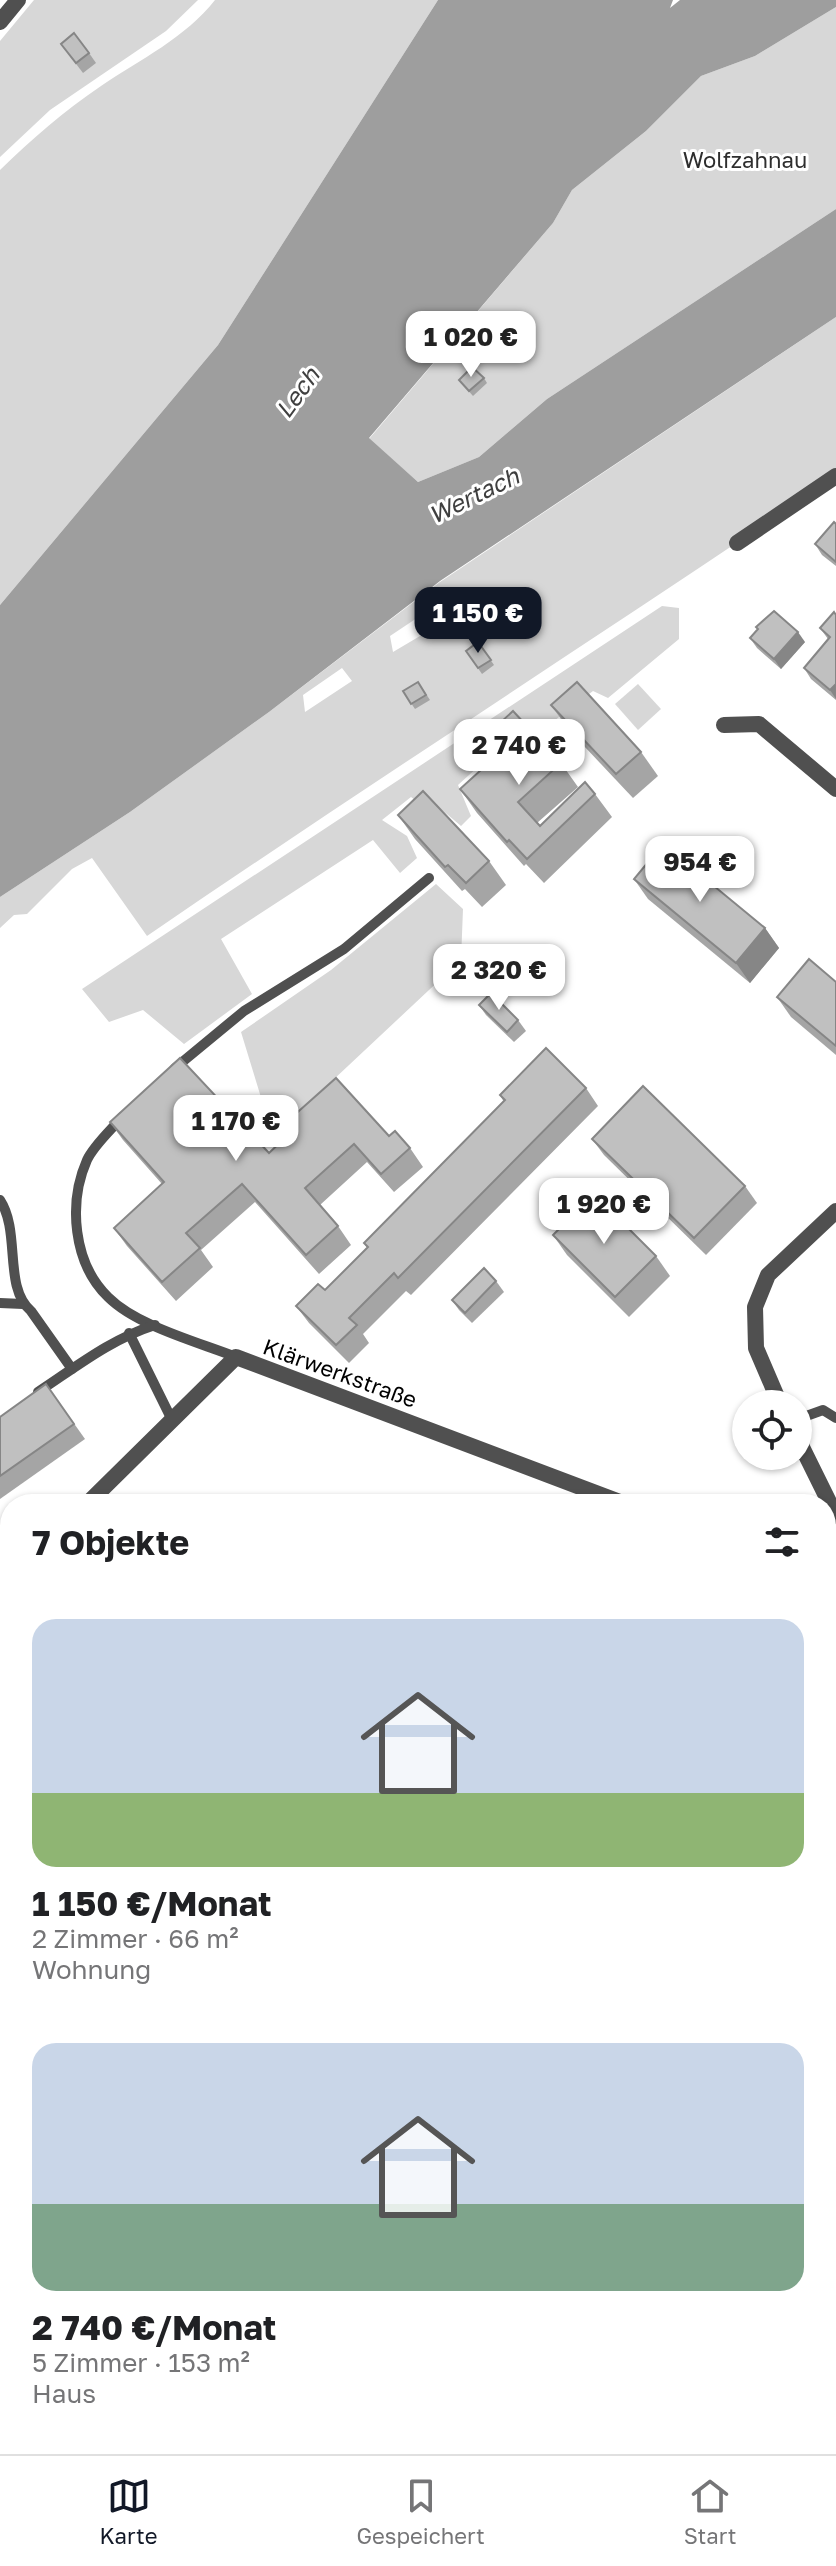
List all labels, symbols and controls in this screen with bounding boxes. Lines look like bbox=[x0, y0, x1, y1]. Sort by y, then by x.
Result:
park label: Wolfzahnau bbox=[683, 146, 807, 173]
pin: 1 020 € bbox=[397, 311, 545, 379]
text: 1 020 € bbox=[424, 321, 518, 352]
water label: Lech bbox=[269, 360, 325, 423]
water label: Wertach bbox=[423, 460, 524, 529]
pin: 1 150 € bbox=[404, 587, 552, 655]
text: 1 150 € bbox=[433, 597, 523, 628]
pin: 2 740 € bbox=[445, 719, 593, 787]
text: 2 740 € bbox=[472, 729, 566, 760]
pin: 954 € bbox=[644, 836, 756, 904]
text: 954 € bbox=[663, 846, 737, 877]
pin: 2 320 € bbox=[425, 944, 573, 1012]
text: 2 320 € bbox=[451, 954, 547, 985]
pin: 1 170 € bbox=[162, 1095, 310, 1163]
text: 1 170 € bbox=[191, 1105, 281, 1136]
pin: 1 920 € bbox=[530, 1178, 678, 1246]
text: 1 920 € bbox=[557, 1188, 651, 1219]
street label: Klärwerkstraße bbox=[260, 1332, 421, 1413]
map controls bbox=[732, 1390, 812, 1470]
button: locate bbox=[732, 1390, 812, 1470]
icon: filters bbox=[760, 1520, 804, 1564]
text: 7 Objekte bbox=[32, 1522, 189, 1562]
icon: home bbox=[346, 1671, 490, 1815]
text: 1 150 €/Monat bbox=[32, 1883, 272, 1923]
text: 2 Zimmer · 66 m² bbox=[32, 1923, 239, 1954]
text: Wohnung bbox=[32, 1954, 151, 1985]
icon: home bbox=[346, 2095, 490, 2239]
text: 2 740 €/Monat bbox=[32, 2307, 276, 2347]
text: 5 Zimmer · 153 m² bbox=[32, 2347, 250, 2378]
text: Haus bbox=[32, 2378, 96, 2409]
tab: Karte bbox=[100, 2474, 158, 2549]
tab: Gespeichert bbox=[357, 2474, 485, 2549]
tab: Start bbox=[684, 2474, 736, 2549]

